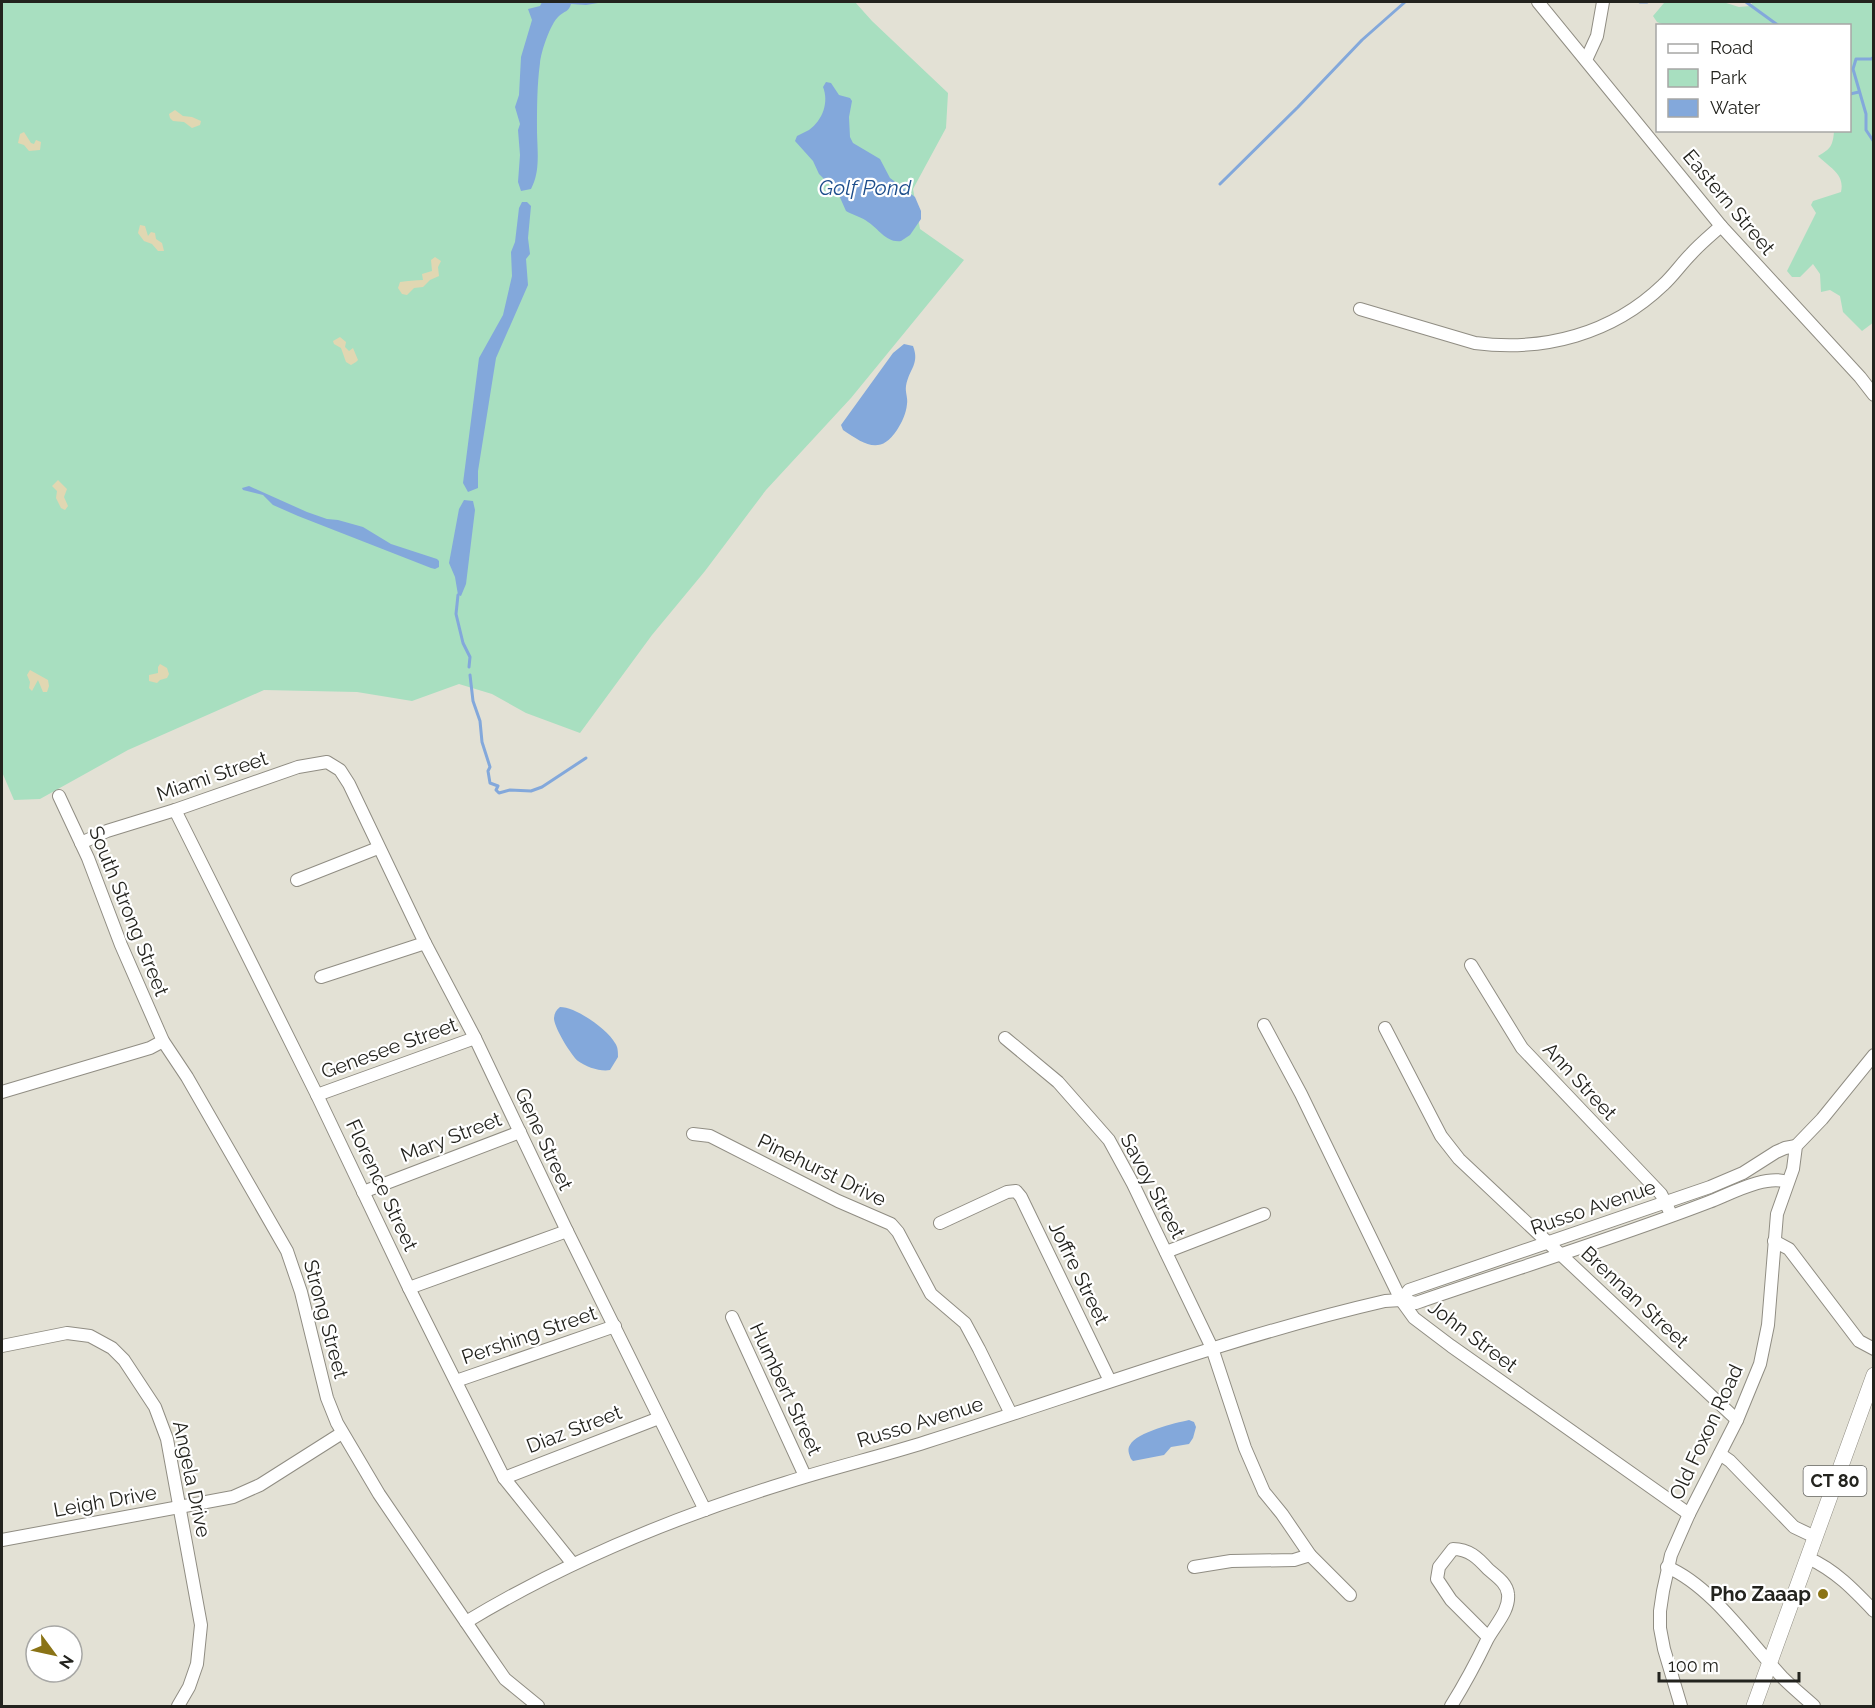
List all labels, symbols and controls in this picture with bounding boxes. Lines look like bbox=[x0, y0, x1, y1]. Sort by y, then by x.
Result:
legend bbox=[1656, 24, 1851, 132]
text: Road bbox=[1710, 37, 1753, 58]
text: Park bbox=[1710, 67, 1747, 88]
text: Water bbox=[1710, 97, 1761, 118]
street label: Eastern Street bbox=[1678, 144, 1780, 260]
water label: Golf Pond bbox=[819, 175, 912, 200]
street label: Miami Street bbox=[153, 746, 271, 806]
street label: South Strong Street bbox=[84, 822, 174, 1000]
street label: Genesee Street bbox=[318, 1012, 461, 1084]
street label: Ann Street bbox=[1538, 1037, 1622, 1125]
street label: Gene Street bbox=[510, 1084, 578, 1194]
street label: Mary Street bbox=[397, 1107, 505, 1167]
street label: Florence Street bbox=[341, 1115, 423, 1255]
street label: Pinehurst Drive bbox=[754, 1129, 890, 1212]
street label: Savoy Street bbox=[1115, 1129, 1191, 1243]
street label: Russo Avenue bbox=[1527, 1174, 1659, 1240]
street label: Joffre Street bbox=[1044, 1217, 1114, 1329]
street label: Brennan Street bbox=[1576, 1241, 1694, 1353]
street label: Strong Street bbox=[299, 1257, 353, 1381]
street label: John Street bbox=[1424, 1295, 1522, 1377]
street label: Pershing Street bbox=[458, 1301, 600, 1369]
street label: Humbert Street bbox=[745, 1319, 827, 1459]
street label: Old Foxon Road bbox=[1664, 1360, 1748, 1504]
street label: Russo Avenue bbox=[854, 1391, 986, 1453]
street label: Diaz Street bbox=[523, 1400, 625, 1458]
street label: Angela Drive bbox=[168, 1419, 216, 1540]
road number: CT 80 bbox=[1804, 1466, 1866, 1496]
street label: Leigh Drive bbox=[52, 1480, 159, 1522]
place label: Pho Zaaap bbox=[1710, 1582, 1811, 1606]
marker: Pho Zaaap bbox=[1816, 1587, 1830, 1601]
north arrow bbox=[24, 1624, 84, 1684]
scale bar bbox=[1659, 1645, 1798, 1683]
text: N bbox=[55, 1652, 77, 1672]
text: 100 m bbox=[1668, 1655, 1719, 1676]

